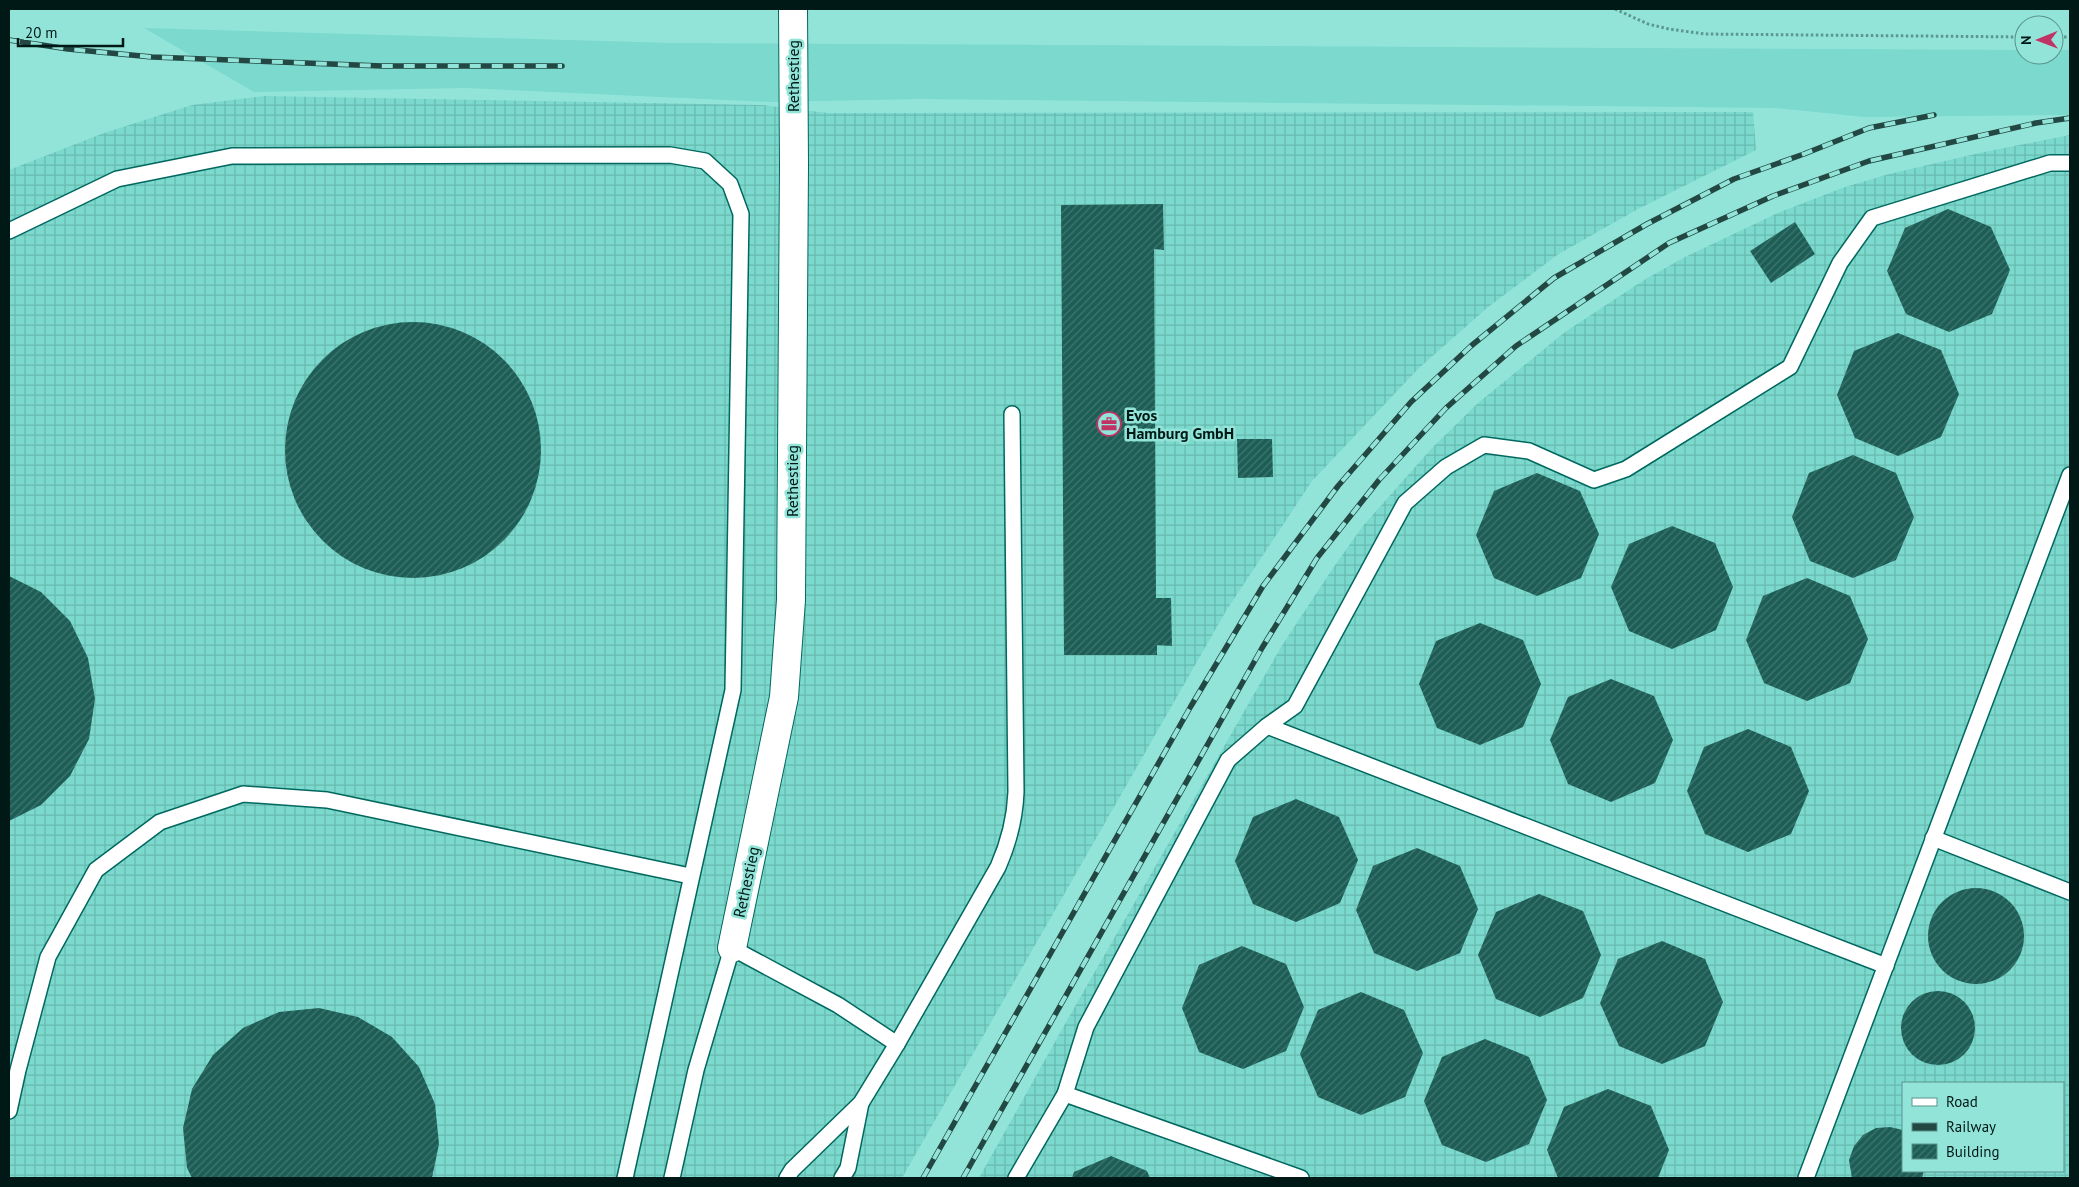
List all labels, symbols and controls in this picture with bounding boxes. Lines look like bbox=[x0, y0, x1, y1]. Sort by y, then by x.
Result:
scale bar bbox=[18, 15, 122, 47]
north arrow bbox=[2014, 15, 2064, 65]
text: 20 m bbox=[25, 23, 58, 42]
text: N bbox=[2017, 35, 2035, 45]
street label: Rethestieg bbox=[783, 40, 803, 112]
place label: Evos Hamburg GmbH bbox=[1126, 405, 1234, 443]
office icon: Evos Hamburg GmbH bbox=[1096, 411, 1122, 437]
street label: Rethestieg bbox=[782, 445, 802, 517]
street label: Rethestieg bbox=[729, 845, 763, 919]
legend bbox=[1902, 1082, 2064, 1172]
text: Road bbox=[1946, 1092, 1978, 1111]
text: Railway bbox=[1946, 1117, 1996, 1136]
text: Building bbox=[1946, 1142, 2000, 1161]

